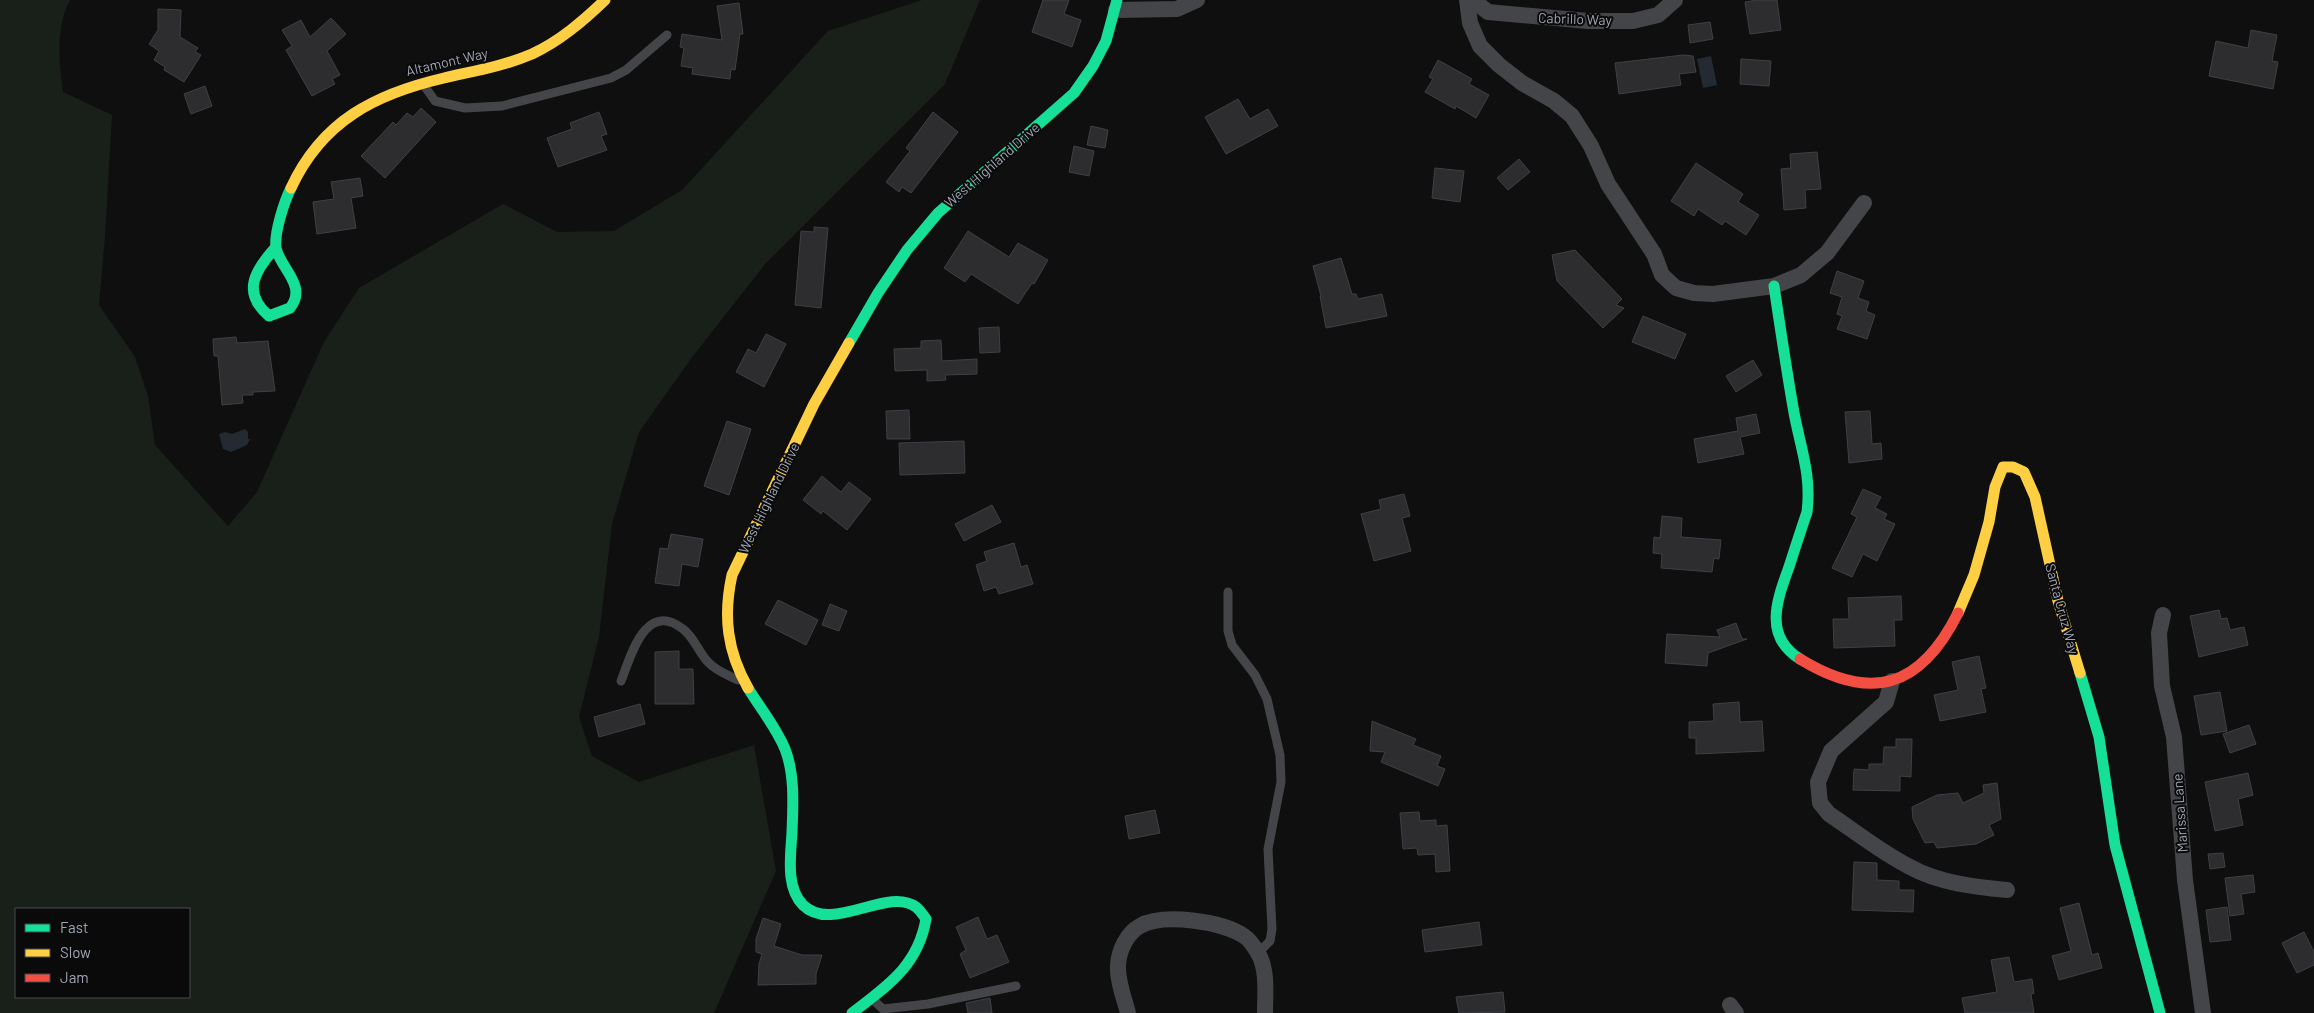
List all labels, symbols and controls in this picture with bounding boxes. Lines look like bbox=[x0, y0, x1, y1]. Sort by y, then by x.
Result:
street label: Cabrillo Way bbox=[1538, 9, 1613, 28]
street label: Altamont Way bbox=[404, 44, 490, 79]
street label: West Highland Drive bbox=[941, 119, 1043, 211]
street label: West Highland Drive bbox=[734, 440, 803, 556]
street label: Santa Cruz Way bbox=[2042, 562, 2083, 657]
street label: Marissa Lane bbox=[2168, 773, 2191, 853]
legend bbox=[15, 908, 190, 998]
text: Fast bbox=[60, 918, 88, 936]
text: Slow bbox=[60, 943, 91, 961]
text: Jam bbox=[60, 968, 89, 986]

